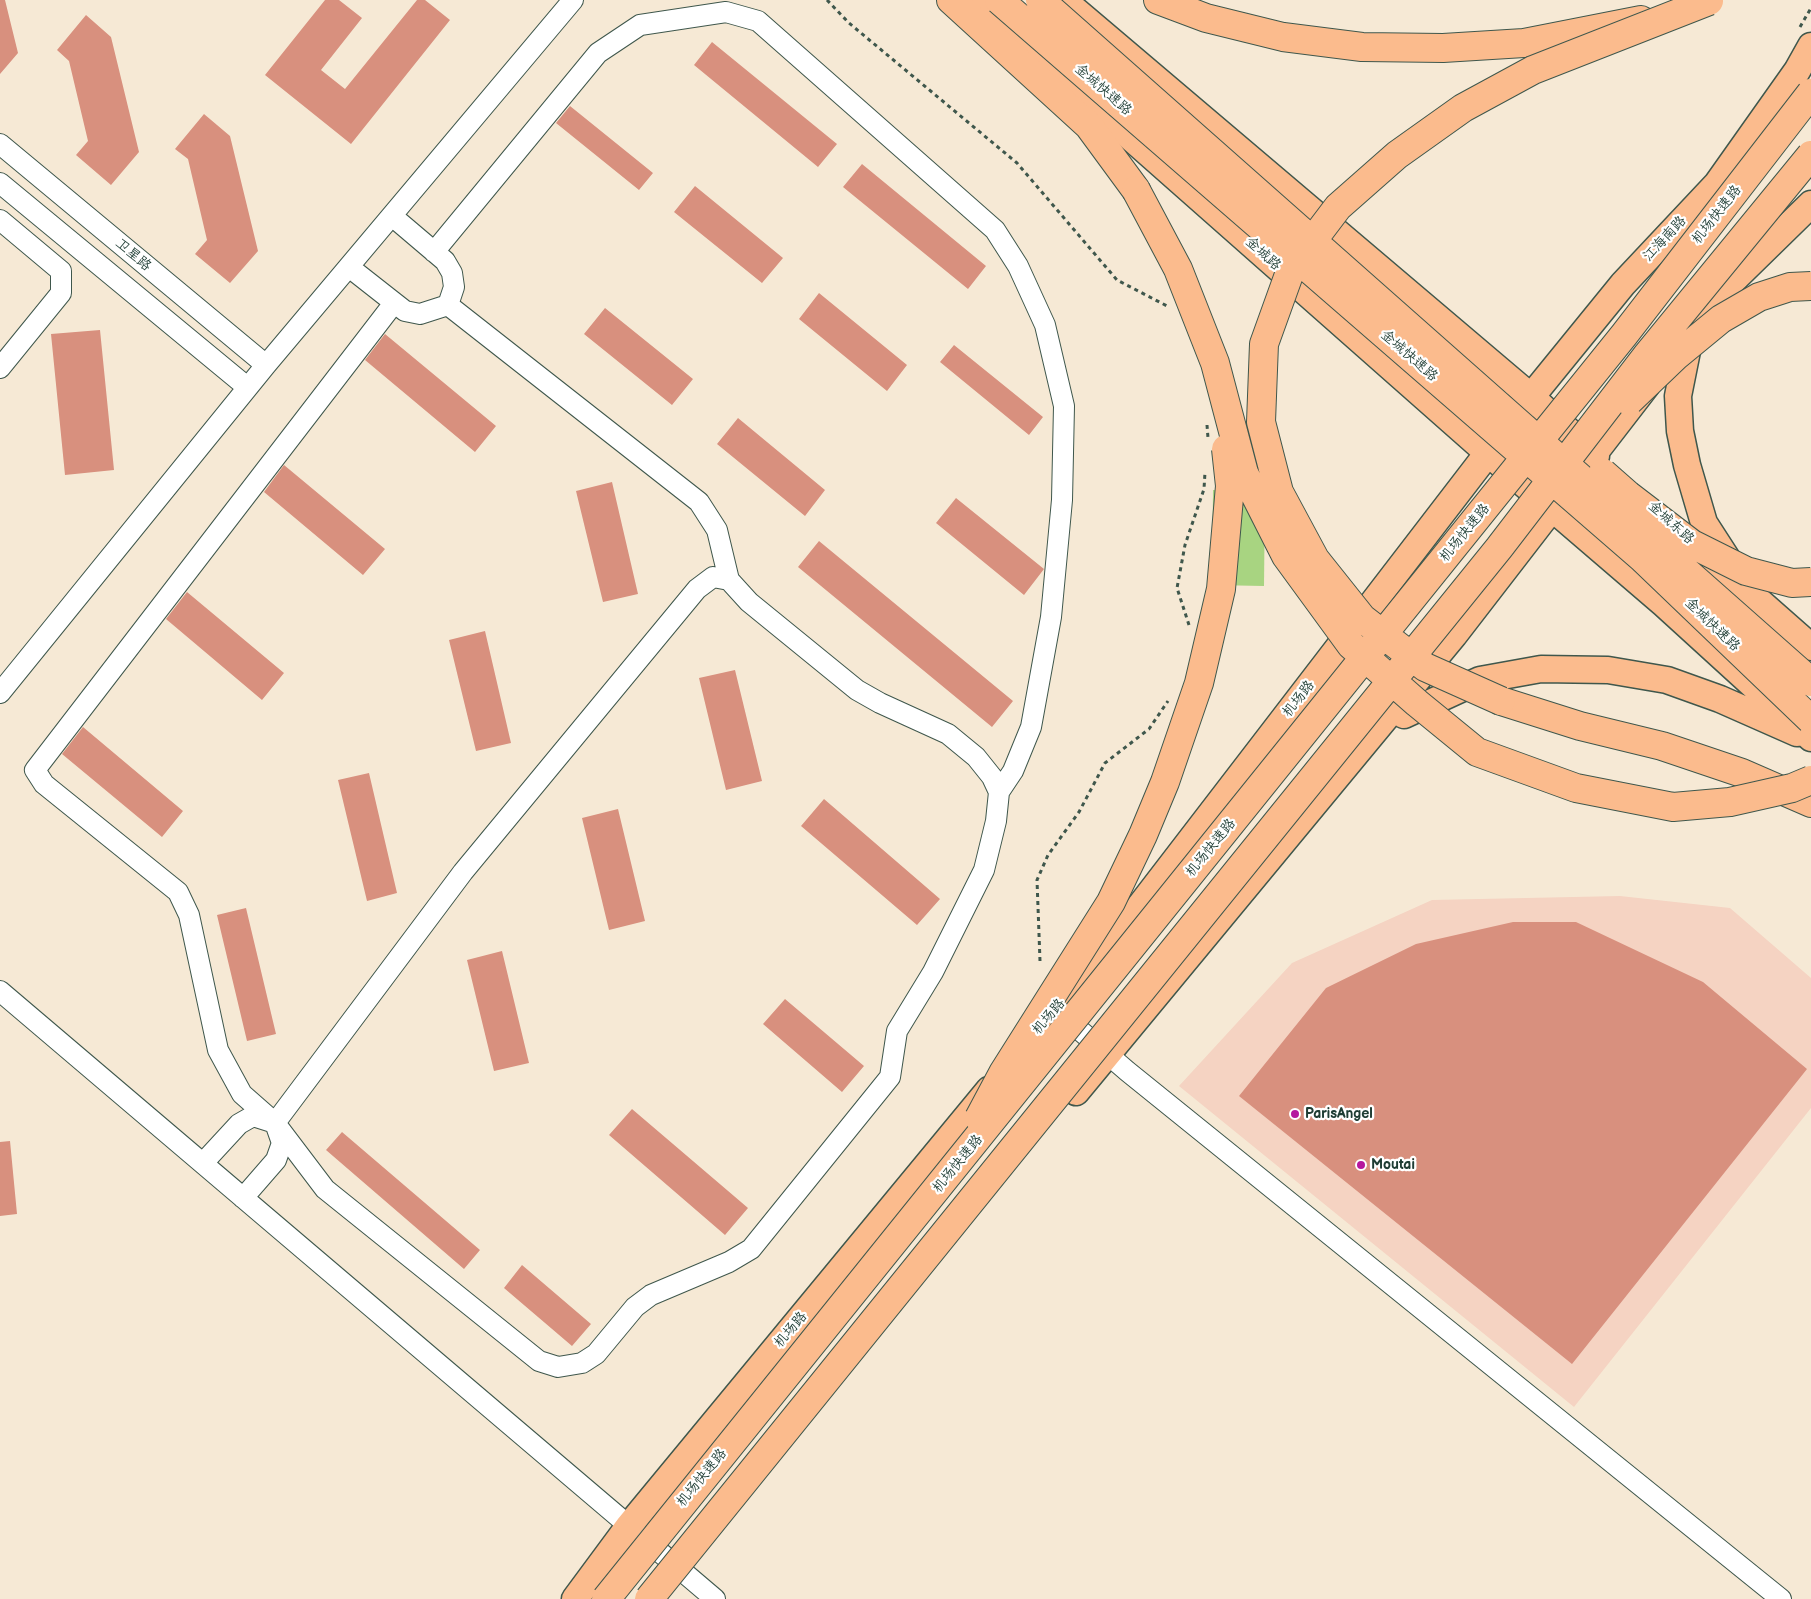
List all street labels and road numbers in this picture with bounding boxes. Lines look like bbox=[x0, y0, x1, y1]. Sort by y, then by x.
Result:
street label: 金城快速路 bbox=[1071, 61, 1135, 119]
street label: 机场快速路 bbox=[1689, 182, 1745, 248]
street label: 江海南路 bbox=[1640, 213, 1690, 265]
street label: 金城路 bbox=[1242, 234, 1284, 274]
street label: 卫星路 bbox=[112, 235, 154, 275]
street label: 金城快速路 bbox=[1377, 327, 1441, 385]
street label: 金城东路 bbox=[1645, 498, 1697, 548]
street label: 机场快速路 bbox=[1436, 501, 1494, 565]
street label: 金城快速路 bbox=[1681, 595, 1743, 655]
street label: 机场路 bbox=[1279, 677, 1319, 721]
street label: 机场快速路 bbox=[1182, 816, 1240, 880]
street label: 机场路 bbox=[1029, 996, 1069, 1038]
street label: 机场快速路 bbox=[929, 1132, 987, 1196]
street label: 机场路 bbox=[771, 1309, 811, 1351]
street label: 机场快速路 bbox=[673, 1446, 731, 1510]

